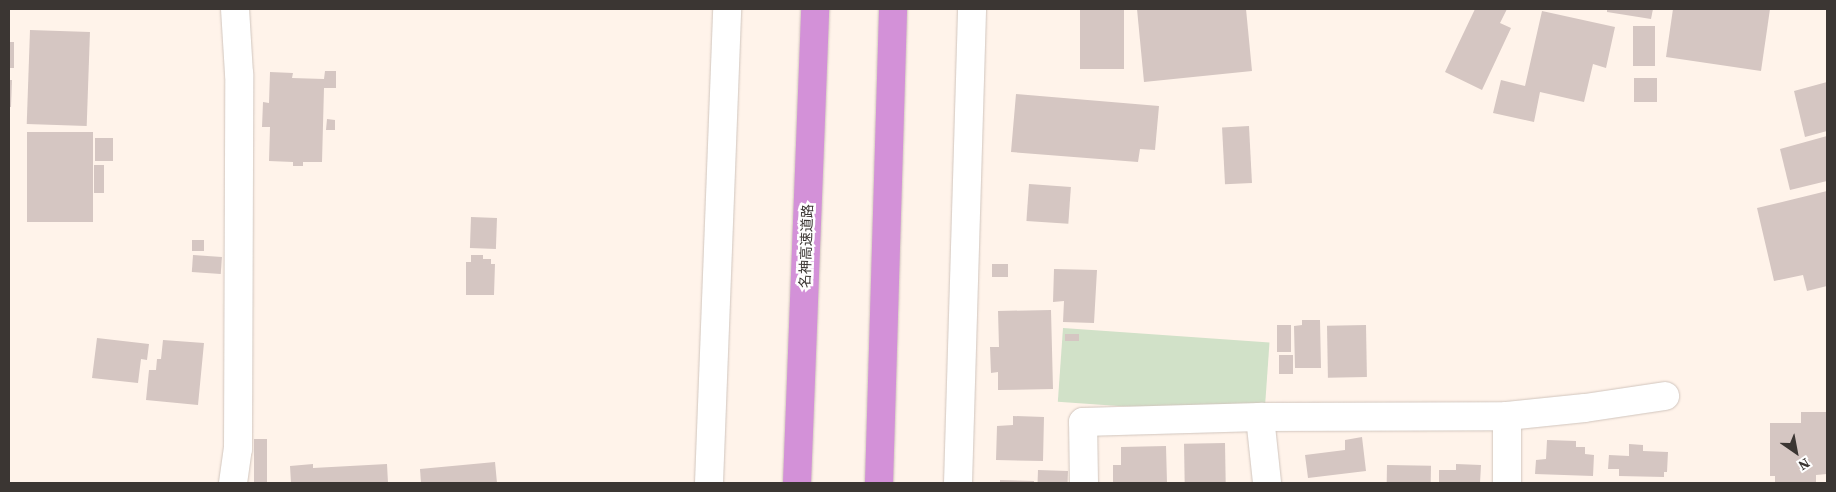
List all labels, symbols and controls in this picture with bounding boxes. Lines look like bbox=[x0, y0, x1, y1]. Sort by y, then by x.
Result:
street label: 名神高速道路 bbox=[796, 204, 816, 288]
north arrow bbox=[1771, 427, 1821, 477]
text: N bbox=[1794, 453, 1814, 476]

